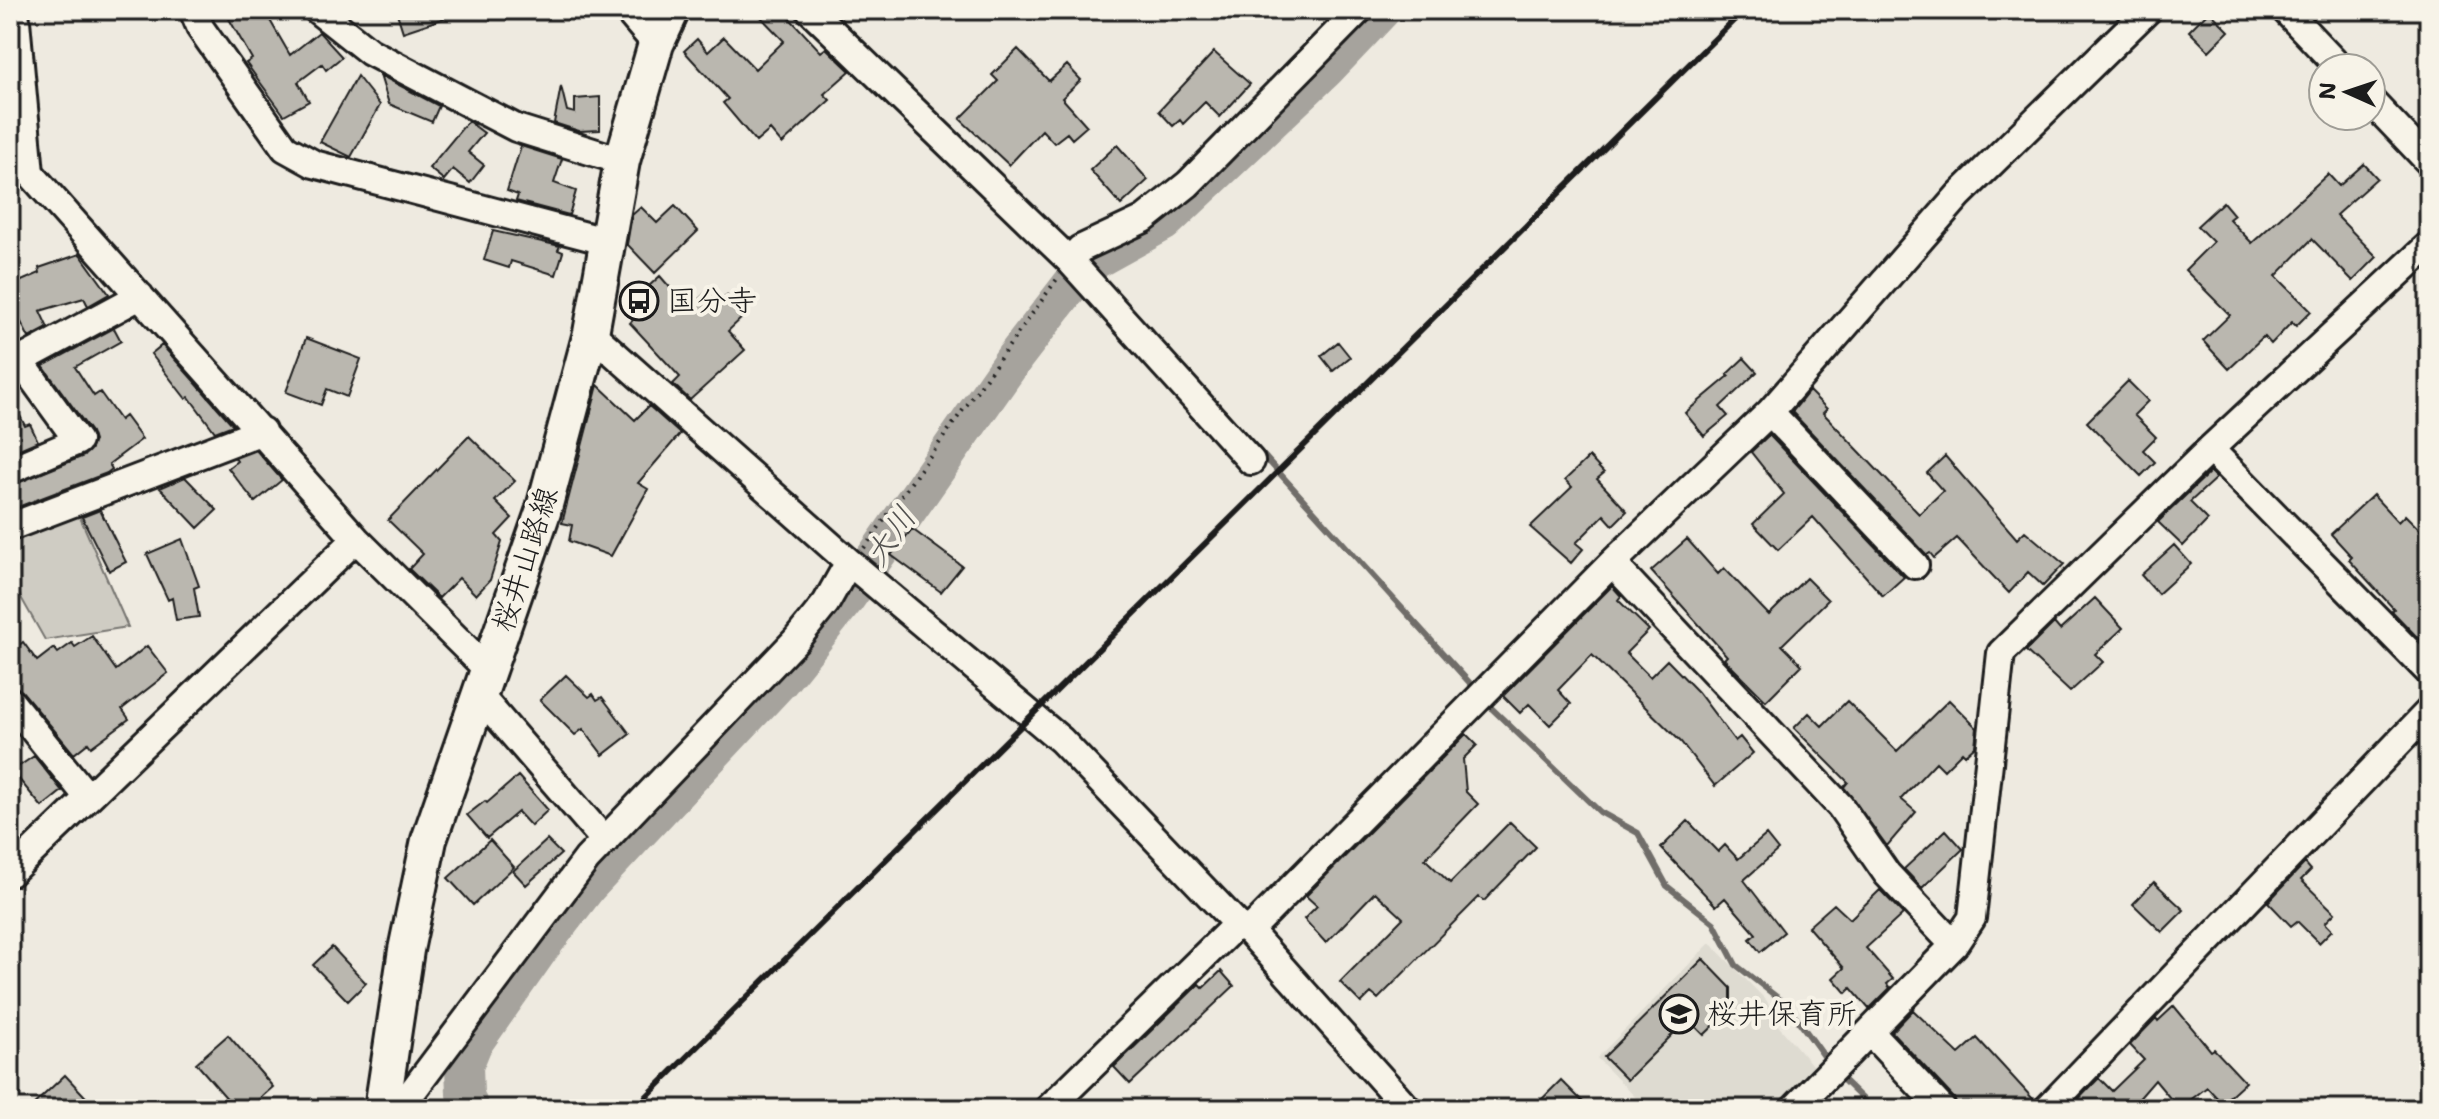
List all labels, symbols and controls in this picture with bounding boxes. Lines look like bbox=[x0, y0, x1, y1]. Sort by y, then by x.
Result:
north arrow bbox=[2307, 52, 2387, 132]
text: N bbox=[2313, 82, 2342, 100]
bus stop icon: 国分寺 bbox=[618, 280, 660, 322]
place label: 国分寺 bbox=[667, 280, 757, 321]
street label: 桜井山路線 bbox=[482, 481, 567, 637]
water label: 大川 bbox=[854, 497, 926, 574]
school or university icon: 桜井保育所 bbox=[1658, 993, 1700, 1035]
place label: 桜井保育所 bbox=[1707, 993, 1857, 1034]

